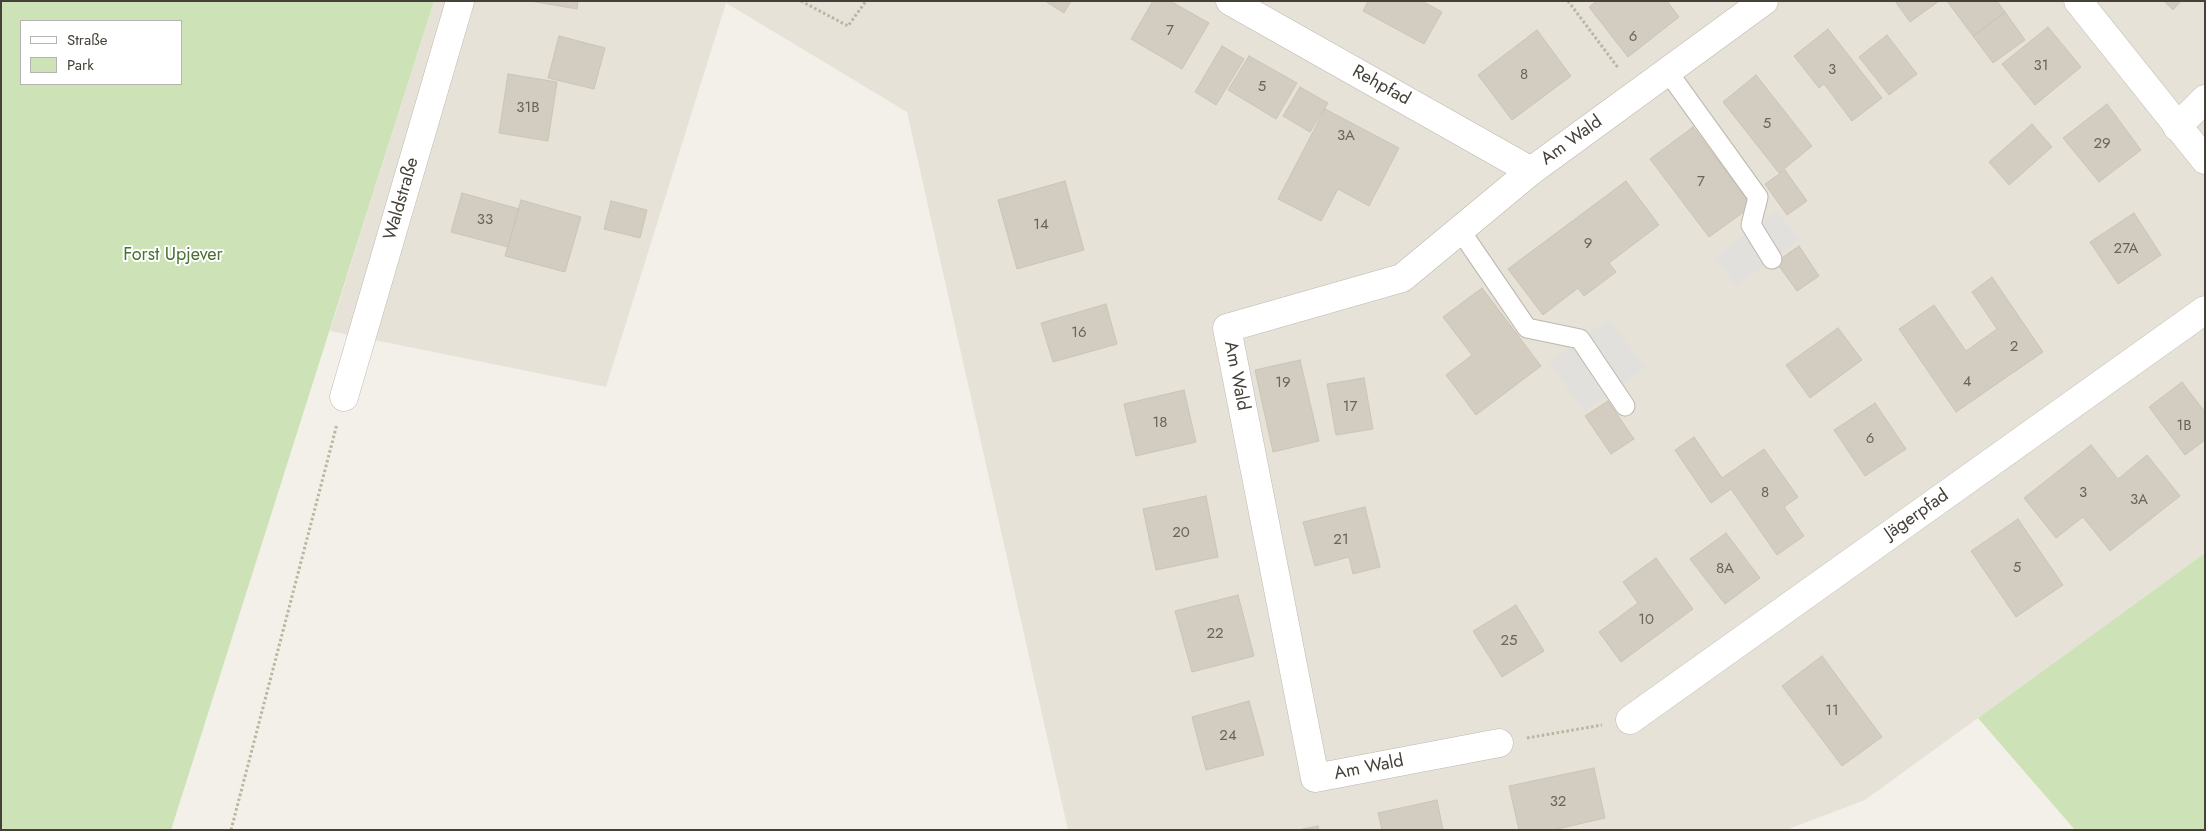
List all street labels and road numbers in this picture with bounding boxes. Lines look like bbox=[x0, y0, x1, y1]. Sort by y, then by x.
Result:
street label: Rehpfad bbox=[1348, 61, 1414, 111]
street label: Am Wald bbox=[1537, 112, 1607, 170]
street label: Waldstraße bbox=[380, 155, 424, 243]
street label: Am Wald bbox=[1219, 339, 1253, 413]
street label: Jägerpfad bbox=[1881, 485, 1953, 545]
street label: Am Wald bbox=[1332, 751, 1406, 785]

